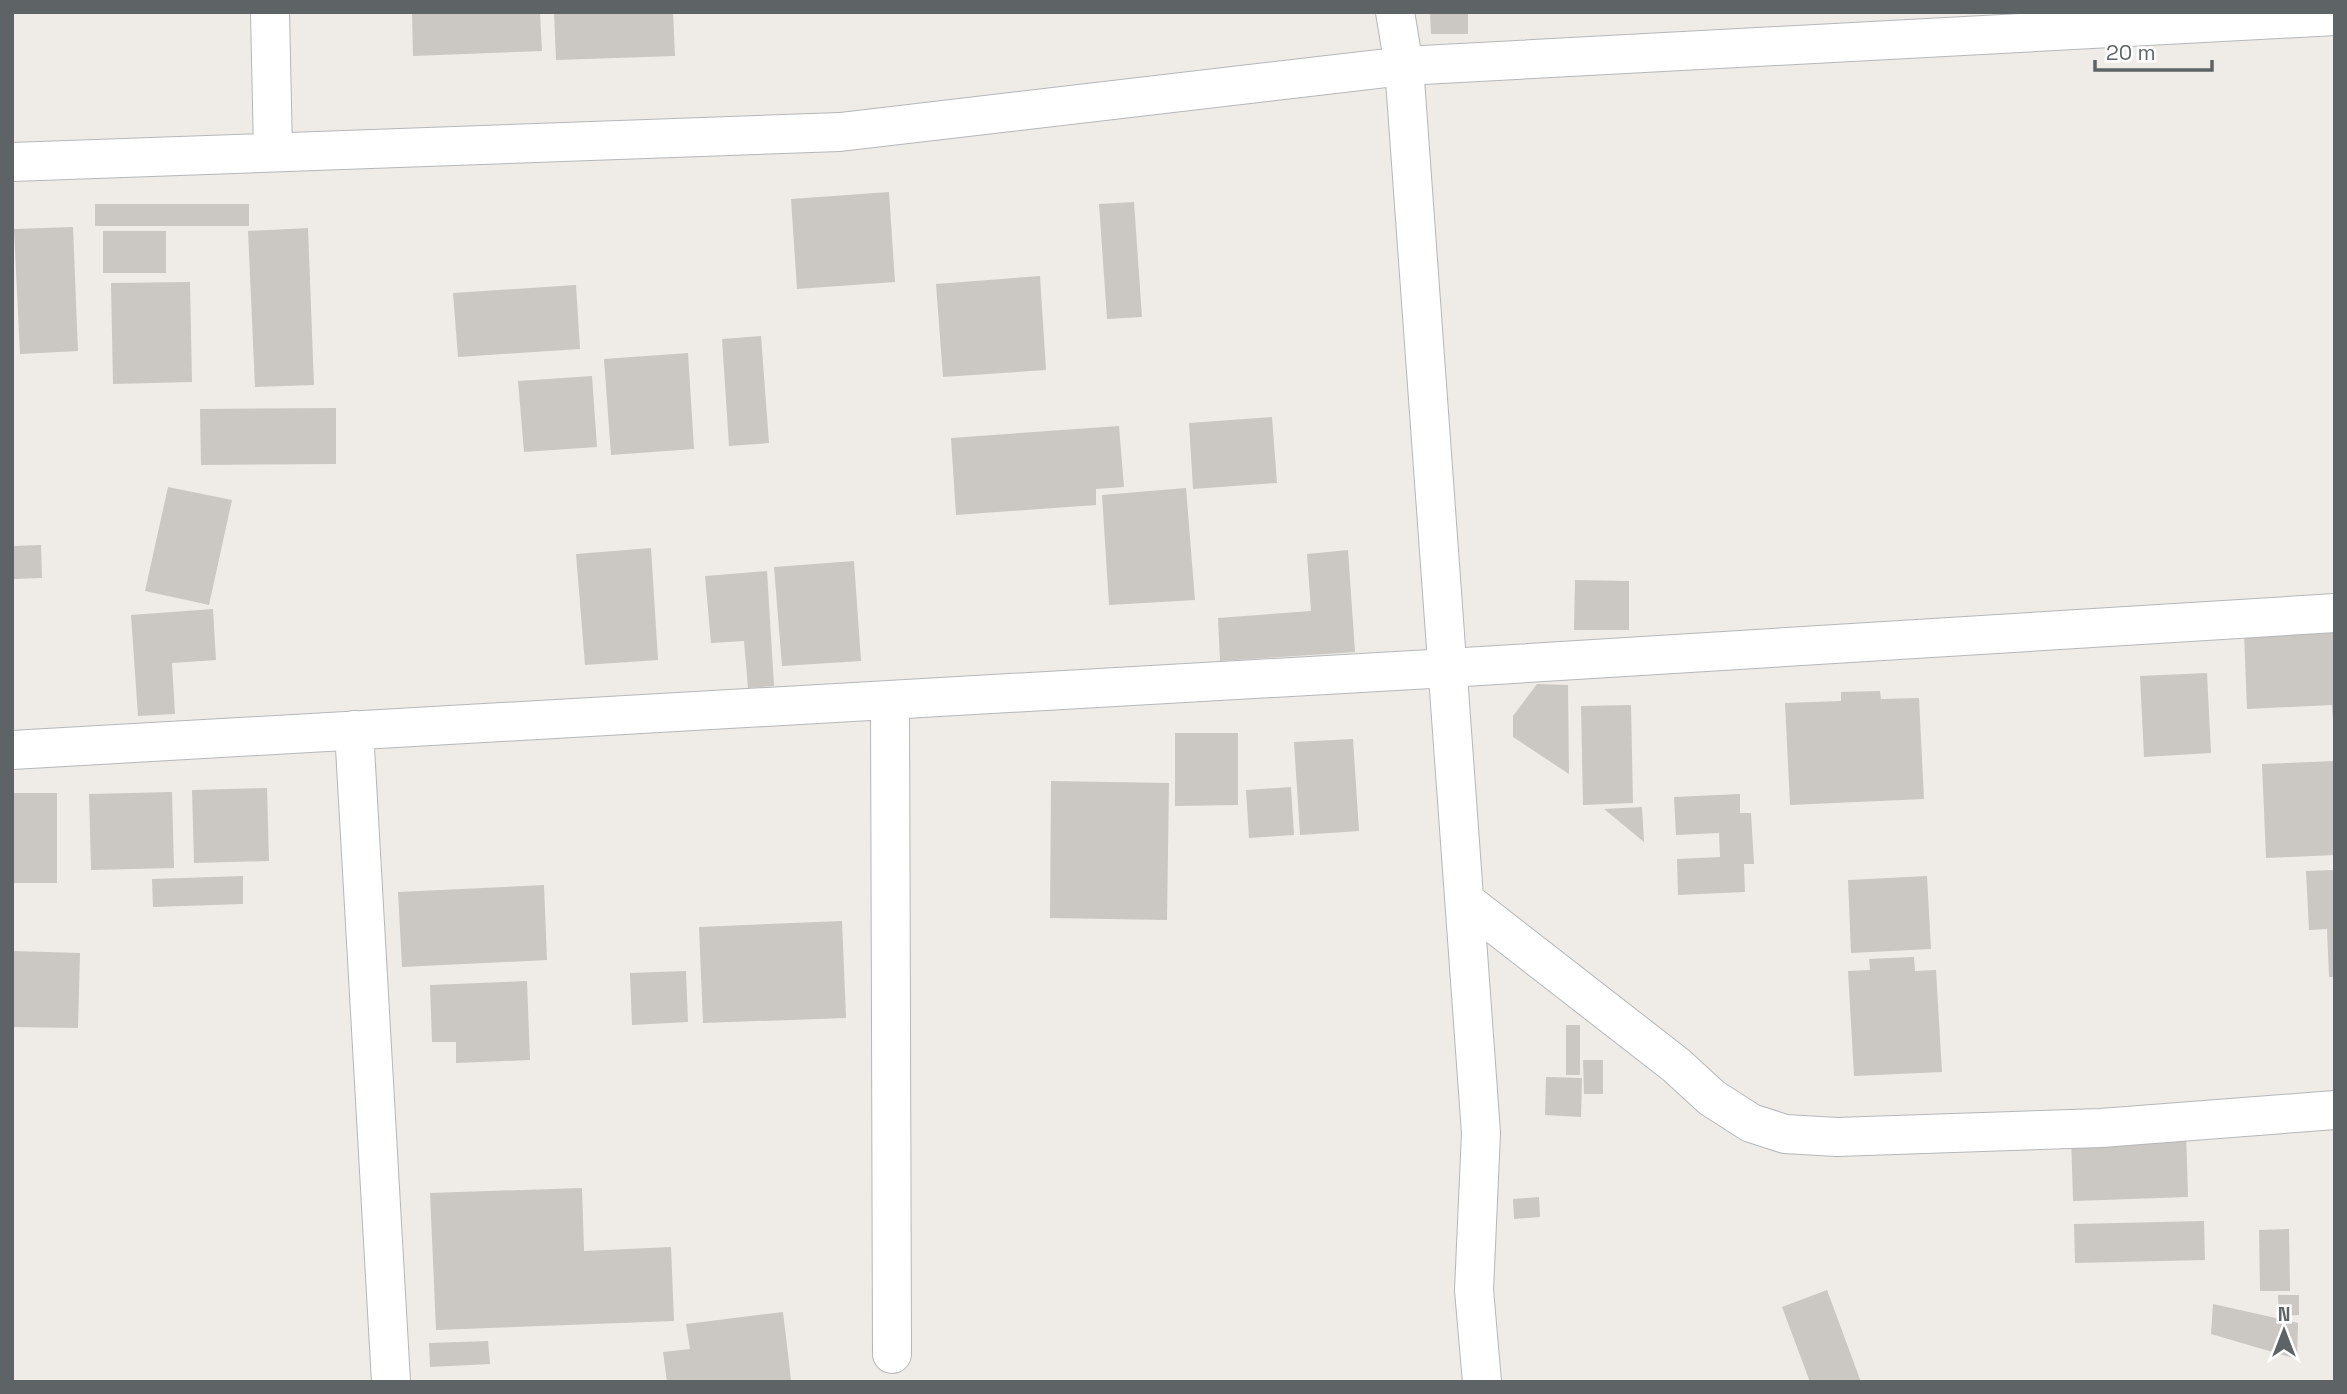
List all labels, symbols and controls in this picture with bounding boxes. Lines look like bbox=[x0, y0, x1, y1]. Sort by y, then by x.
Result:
scale bar bbox=[2095, 28, 2212, 72]
text: 20 m bbox=[2106, 39, 2156, 66]
north arrow bbox=[2249, 1296, 2319, 1366]
text: N bbox=[2278, 1302, 2290, 1327]

